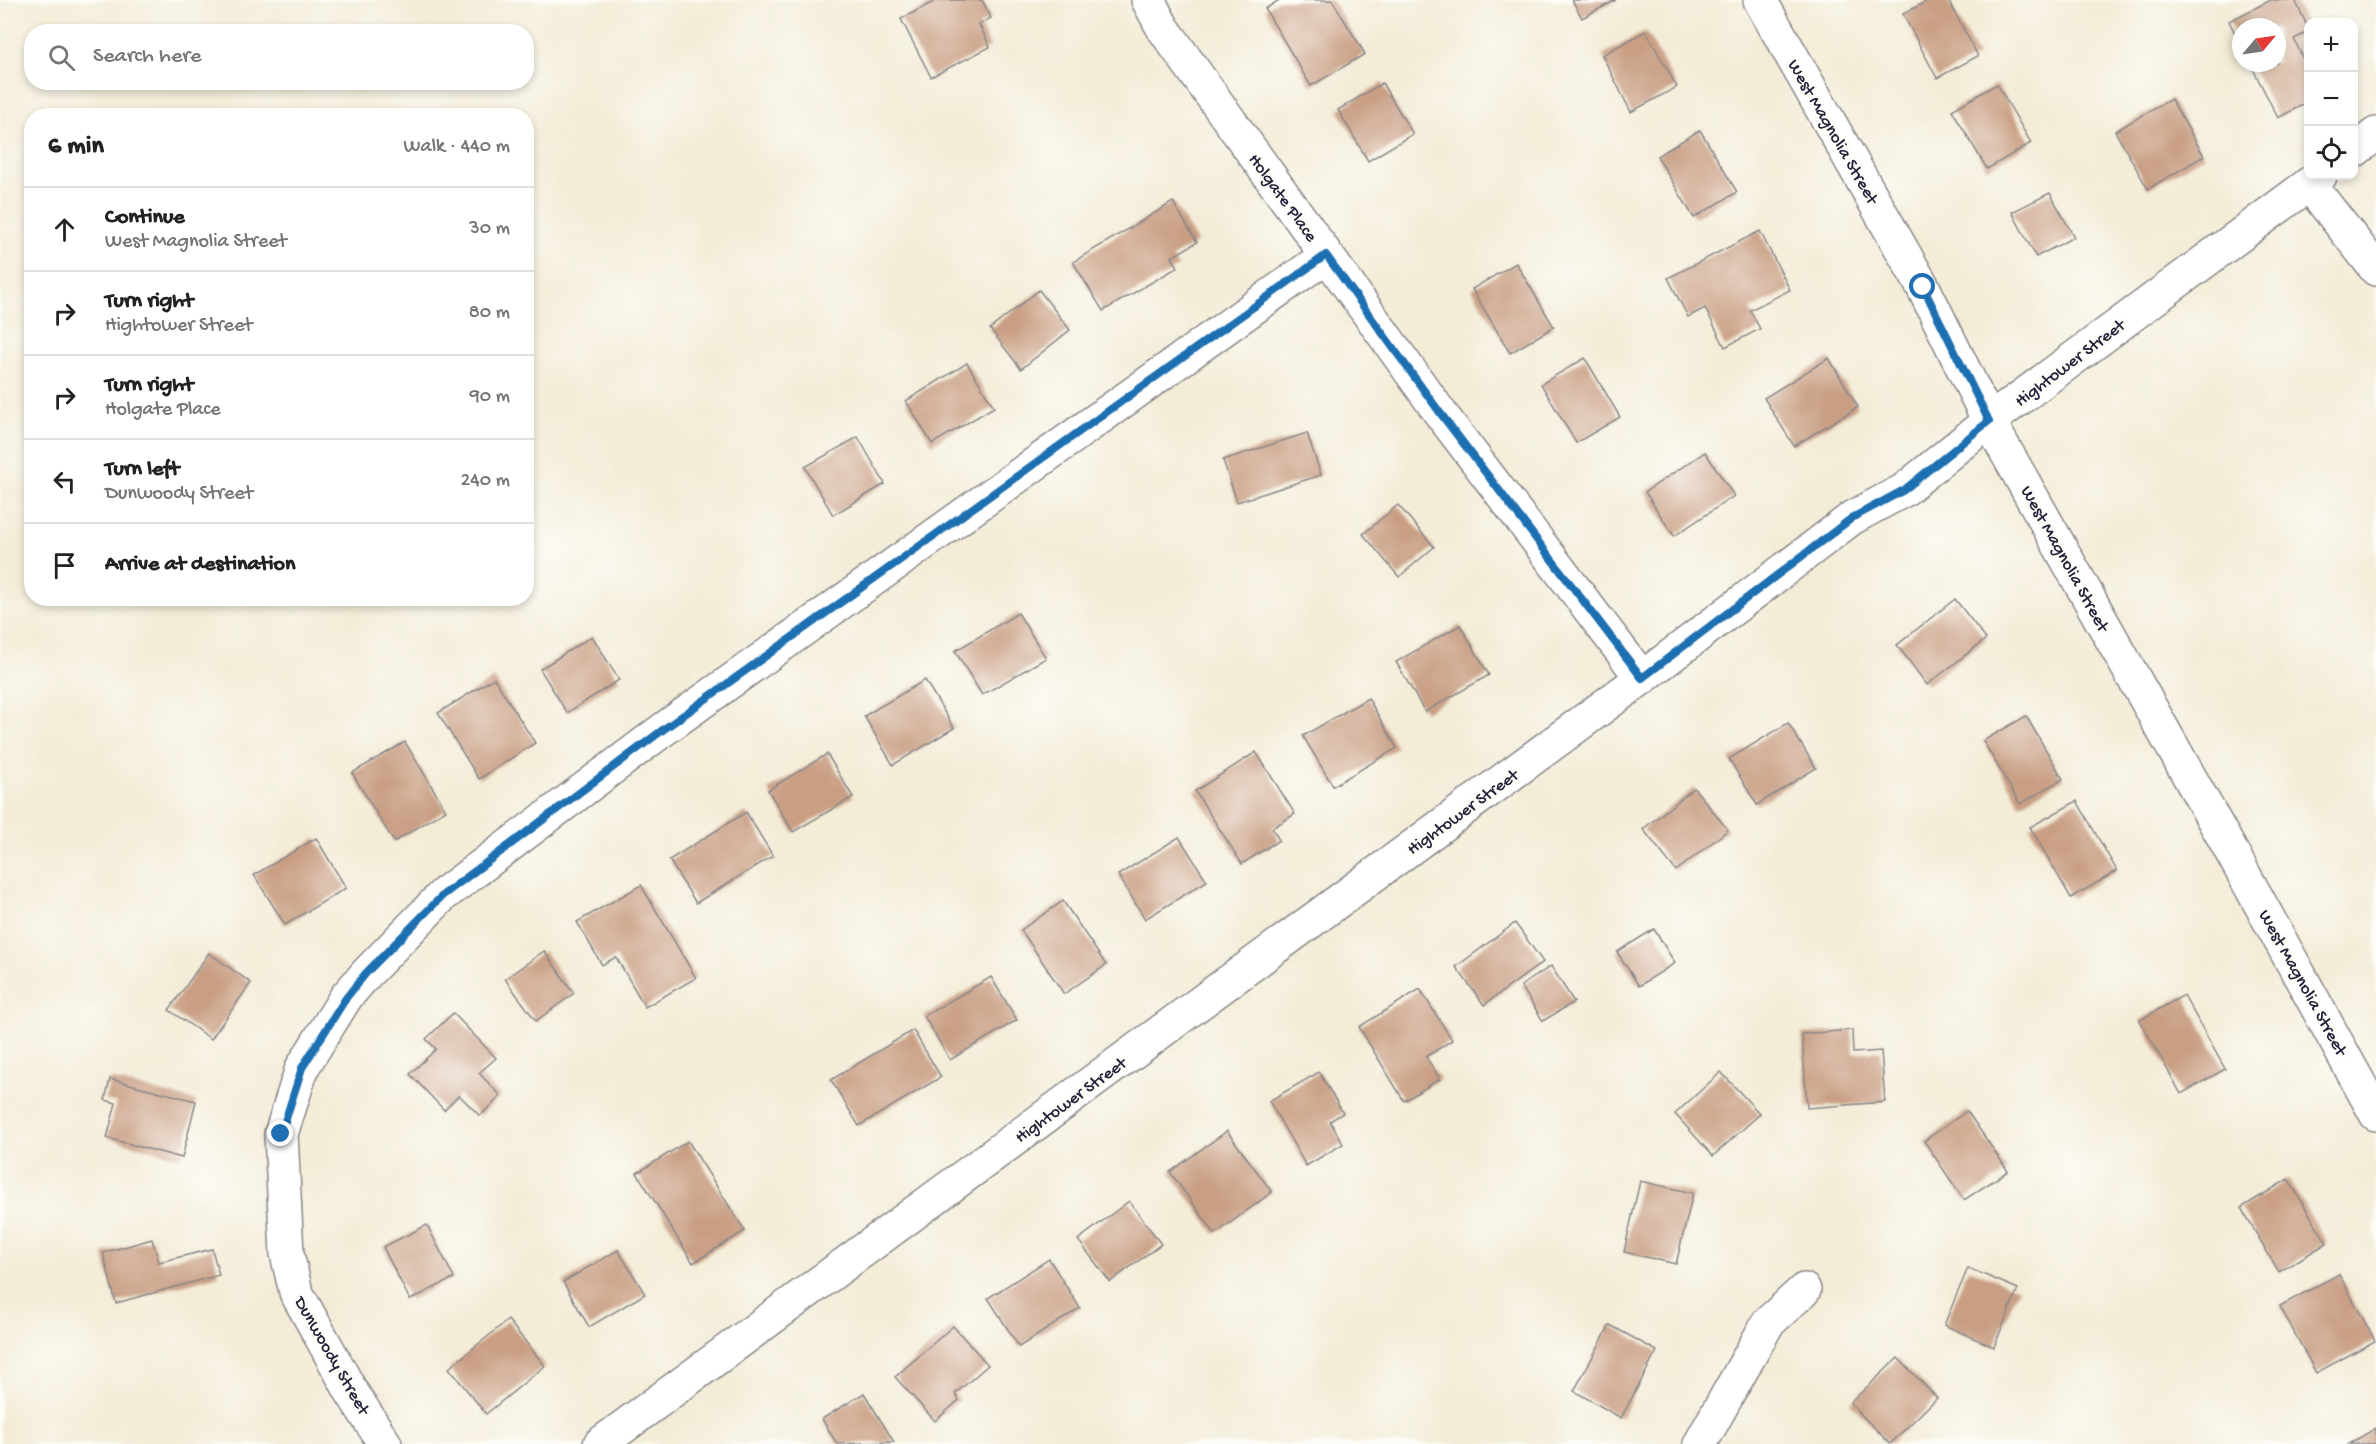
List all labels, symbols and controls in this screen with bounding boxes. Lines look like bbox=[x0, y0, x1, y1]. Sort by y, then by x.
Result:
north arrow bbox=[2232, 18, 2286, 72]
map controls bbox=[2304, 18, 2358, 180]
button: + bbox=[2304, 18, 2358, 72]
search box bbox=[24, 24, 534, 90]
icon: search bbox=[45, 41, 78, 74]
text: Search here bbox=[93, 44, 201, 70]
street label: West Magnolia Street bbox=[1782, 56, 1883, 210]
button: − bbox=[2304, 72, 2358, 126]
button: locate bbox=[2304, 126, 2358, 180]
text: 6 min bbox=[48, 132, 104, 163]
text: Walk · 440 m bbox=[404, 136, 510, 159]
street label: Holgate Place bbox=[1243, 150, 1321, 247]
text: Continue bbox=[105, 205, 185, 231]
icon: ahead bbox=[48, 213, 81, 246]
text: 30 m bbox=[469, 218, 510, 241]
text: West Magnolia Street bbox=[105, 231, 287, 254]
route start bbox=[1909, 273, 1935, 299]
text: Turn right bbox=[105, 289, 193, 315]
icon: right bbox=[48, 297, 81, 330]
text: 80 m bbox=[469, 302, 510, 325]
text: Hightower Street bbox=[105, 315, 252, 338]
street label: Hightower Street bbox=[2011, 315, 2131, 412]
text: Turn right bbox=[105, 373, 193, 399]
icon: right bbox=[48, 381, 81, 414]
text: 90 m bbox=[470, 386, 510, 409]
text: Holgate Place bbox=[105, 399, 221, 422]
text: Turn left bbox=[105, 457, 179, 483]
icon: left bbox=[48, 465, 81, 498]
text: 240 m bbox=[460, 470, 510, 493]
text: Dunwoody Street bbox=[105, 483, 253, 506]
street label: West Magnolia Street bbox=[2015, 483, 2113, 637]
icon: arrive bbox=[48, 549, 81, 582]
text: Arrive at destination bbox=[105, 552, 295, 578]
street label: Hightower Street bbox=[1404, 765, 1525, 861]
street label: West Magnolia Street bbox=[2253, 907, 2351, 1061]
street label: Hightower Street bbox=[1012, 1053, 1133, 1149]
route end bbox=[267, 1120, 293, 1146]
street label: Dunwoody Street bbox=[288, 1293, 374, 1421]

